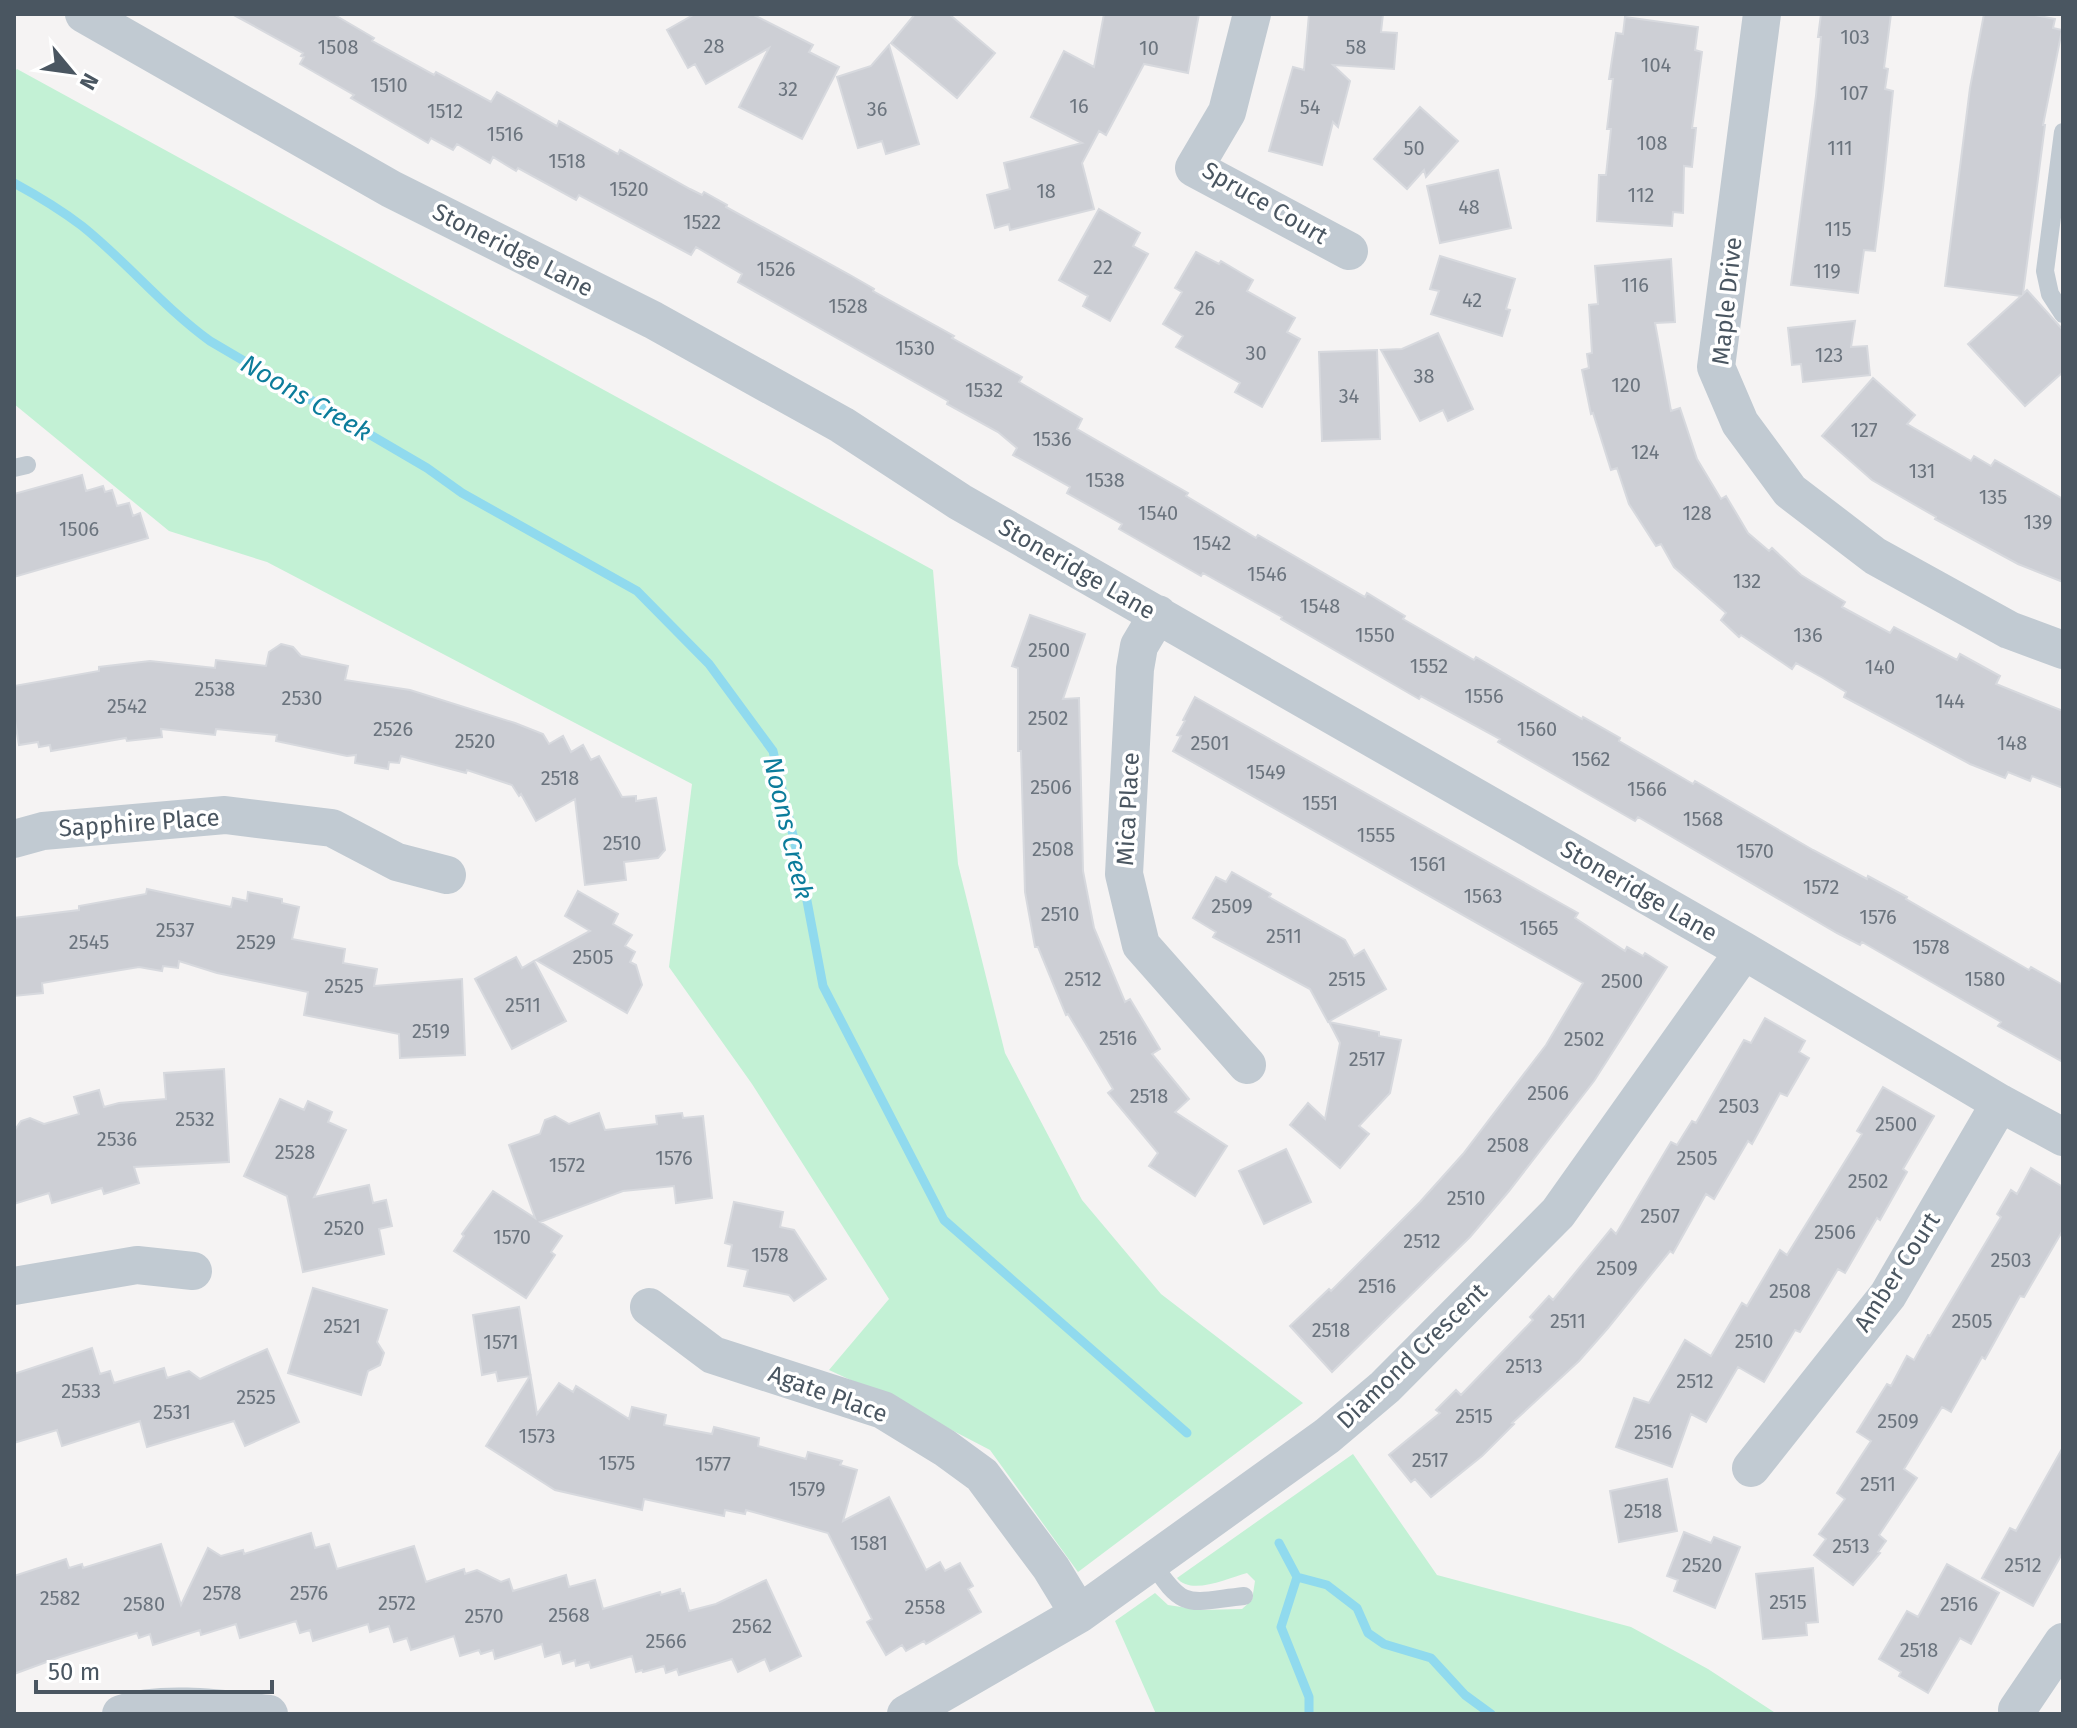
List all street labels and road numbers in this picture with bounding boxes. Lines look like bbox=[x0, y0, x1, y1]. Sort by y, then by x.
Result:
street label: Spruce Court bbox=[1197, 156, 1333, 250]
street label: Stoneridge Lane bbox=[428, 197, 598, 303]
street label: Maple Drive bbox=[1706, 236, 1748, 366]
street label: Stoneridge Lane bbox=[994, 513, 1160, 625]
street label: Mica Place bbox=[1111, 751, 1145, 867]
street label: Sapphire Place bbox=[58, 803, 220, 843]
street label: Stoneridge Lane bbox=[1556, 835, 1722, 947]
street label: Amber Court bbox=[1848, 1207, 1946, 1337]
street label: Diamond Crescent bbox=[1331, 1277, 1493, 1435]
street label: Agate Place bbox=[765, 1360, 891, 1428]

